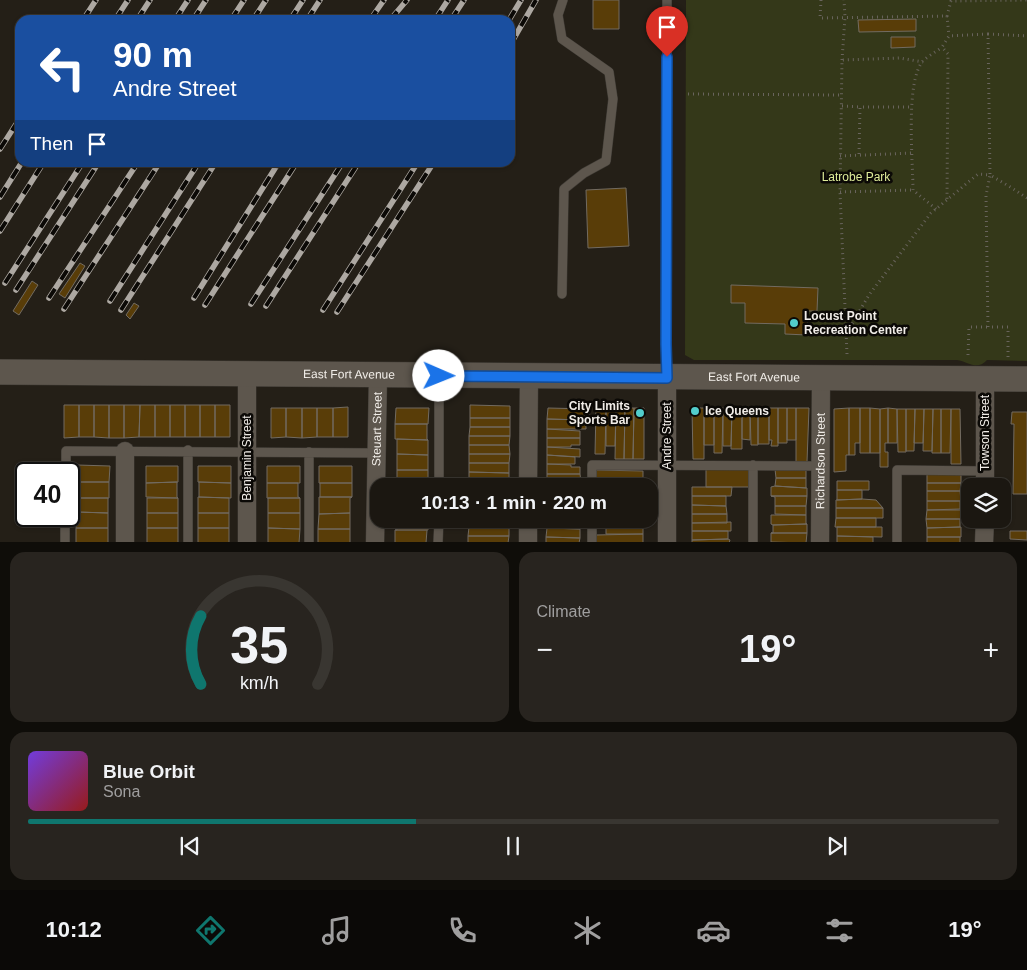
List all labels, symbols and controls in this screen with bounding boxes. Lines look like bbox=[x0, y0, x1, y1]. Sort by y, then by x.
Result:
pin bbox=[646, 6, 688, 57]
icon: arrive bbox=[653, 13, 681, 41]
icon: left bbox=[30, 35, 95, 100]
text: 90 m bbox=[113, 35, 193, 74]
text: Andre Street bbox=[113, 76, 237, 101]
icon: arrive bbox=[83, 130, 111, 158]
text: Then bbox=[30, 133, 73, 154]
park label: Latrobe Park bbox=[822, 170, 891, 184]
place label: Locust Point Recreation Center bbox=[804, 309, 908, 337]
marker: Locust Point Recreation Center bbox=[788, 317, 800, 329]
position arrow bbox=[412, 349, 464, 401]
street label: East Fort Avenue bbox=[303, 367, 395, 382]
street label: East Fort Avenue bbox=[708, 370, 800, 384]
street label: Steuart Street bbox=[369, 391, 385, 466]
street label: Towson Street bbox=[978, 394, 992, 471]
place label: City Limits Sports Bar bbox=[569, 399, 630, 427]
street label: Andre Street bbox=[660, 402, 674, 470]
place label: Ice Queens bbox=[705, 404, 769, 418]
marker: Ice Queens bbox=[689, 405, 701, 417]
marker: City Limits Sports Bar bbox=[634, 407, 646, 419]
street label: Richardson Street bbox=[813, 412, 828, 509]
street label: Benjamin Street bbox=[240, 415, 254, 501]
speed limit sign: 40 bbox=[15, 462, 80, 527]
map controls bbox=[961, 478, 1011, 528]
button: layers bbox=[961, 478, 1011, 528]
text: 10:13 · 1 min · 220 m bbox=[421, 492, 607, 513]
text: Climate bbox=[537, 603, 591, 620]
text: 35 bbox=[230, 616, 288, 674]
text: 19° bbox=[739, 628, 796, 670]
text: − bbox=[537, 634, 553, 665]
text: + bbox=[983, 634, 999, 665]
text: km/h bbox=[240, 673, 279, 693]
text: Blue Orbit bbox=[103, 761, 195, 782]
text: Sona bbox=[103, 783, 140, 800]
icon: previous bbox=[176, 832, 204, 860]
icon: pause bbox=[499, 832, 527, 860]
icon: next bbox=[823, 832, 851, 860]
icon: directions bbox=[193, 913, 228, 948]
icon: music bbox=[319, 913, 354, 948]
icon: phone bbox=[445, 913, 480, 948]
icon: climate bbox=[570, 913, 605, 948]
icon: car bbox=[696, 913, 731, 948]
icon: filters bbox=[822, 913, 857, 948]
text: 10:12 bbox=[45, 917, 102, 942]
text: 19° bbox=[948, 917, 981, 942]

